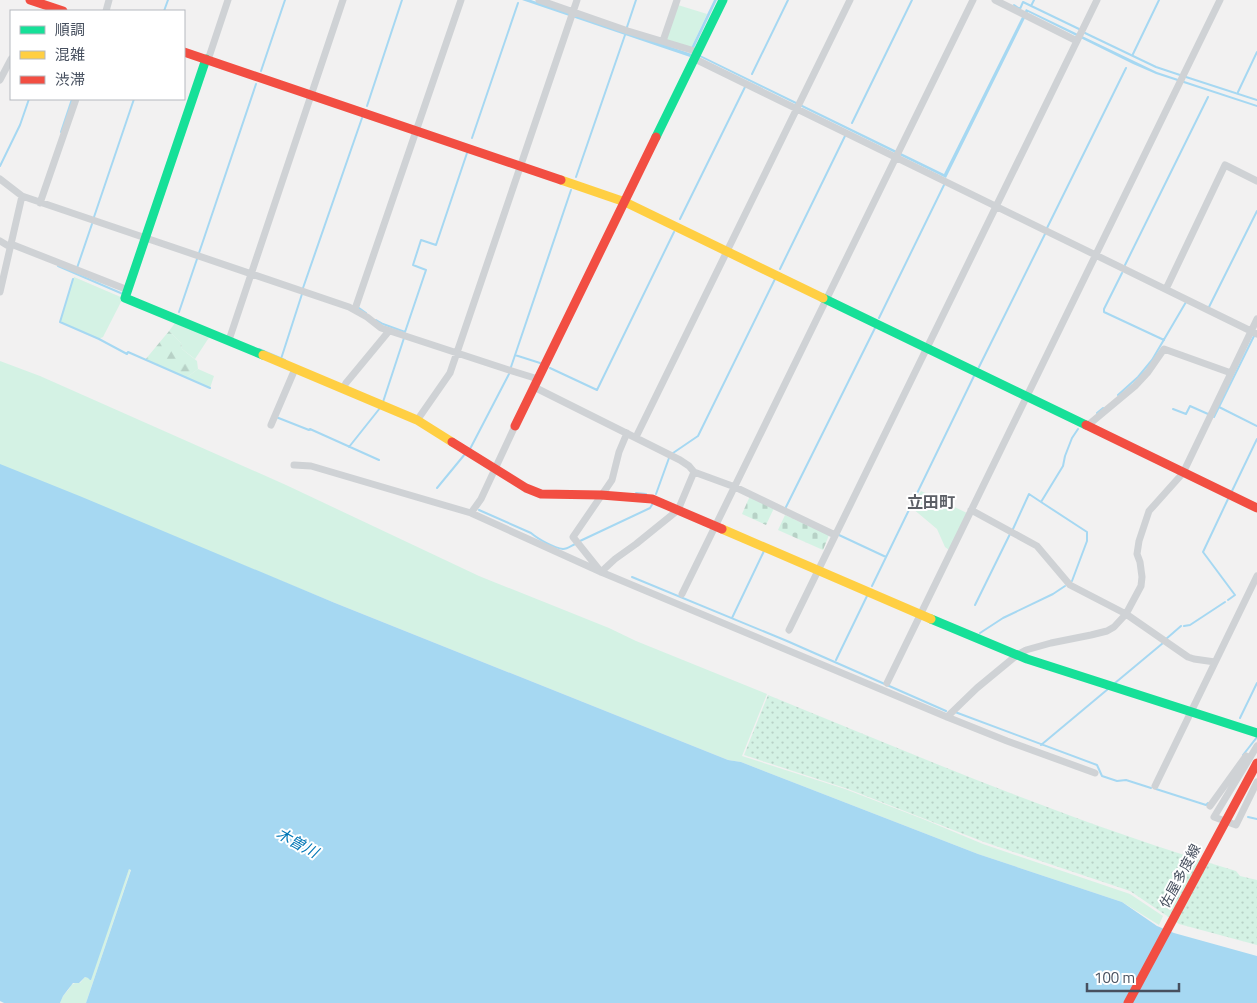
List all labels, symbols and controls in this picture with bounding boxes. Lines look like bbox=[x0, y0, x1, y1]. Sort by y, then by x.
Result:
legend bbox=[10, 10, 185, 100]
text: 順調 bbox=[55, 18, 85, 41]
text: 混雑 bbox=[55, 43, 85, 66]
text: 渋滞 bbox=[55, 68, 85, 91]
district label: 立田町 bbox=[907, 490, 955, 514]
water label: 木曽川 bbox=[272, 822, 324, 864]
street label: 佐屋多度線 bbox=[1154, 840, 1205, 912]
scale bar bbox=[1087, 960, 1180, 992]
text: 100 m bbox=[1094, 966, 1135, 989]

